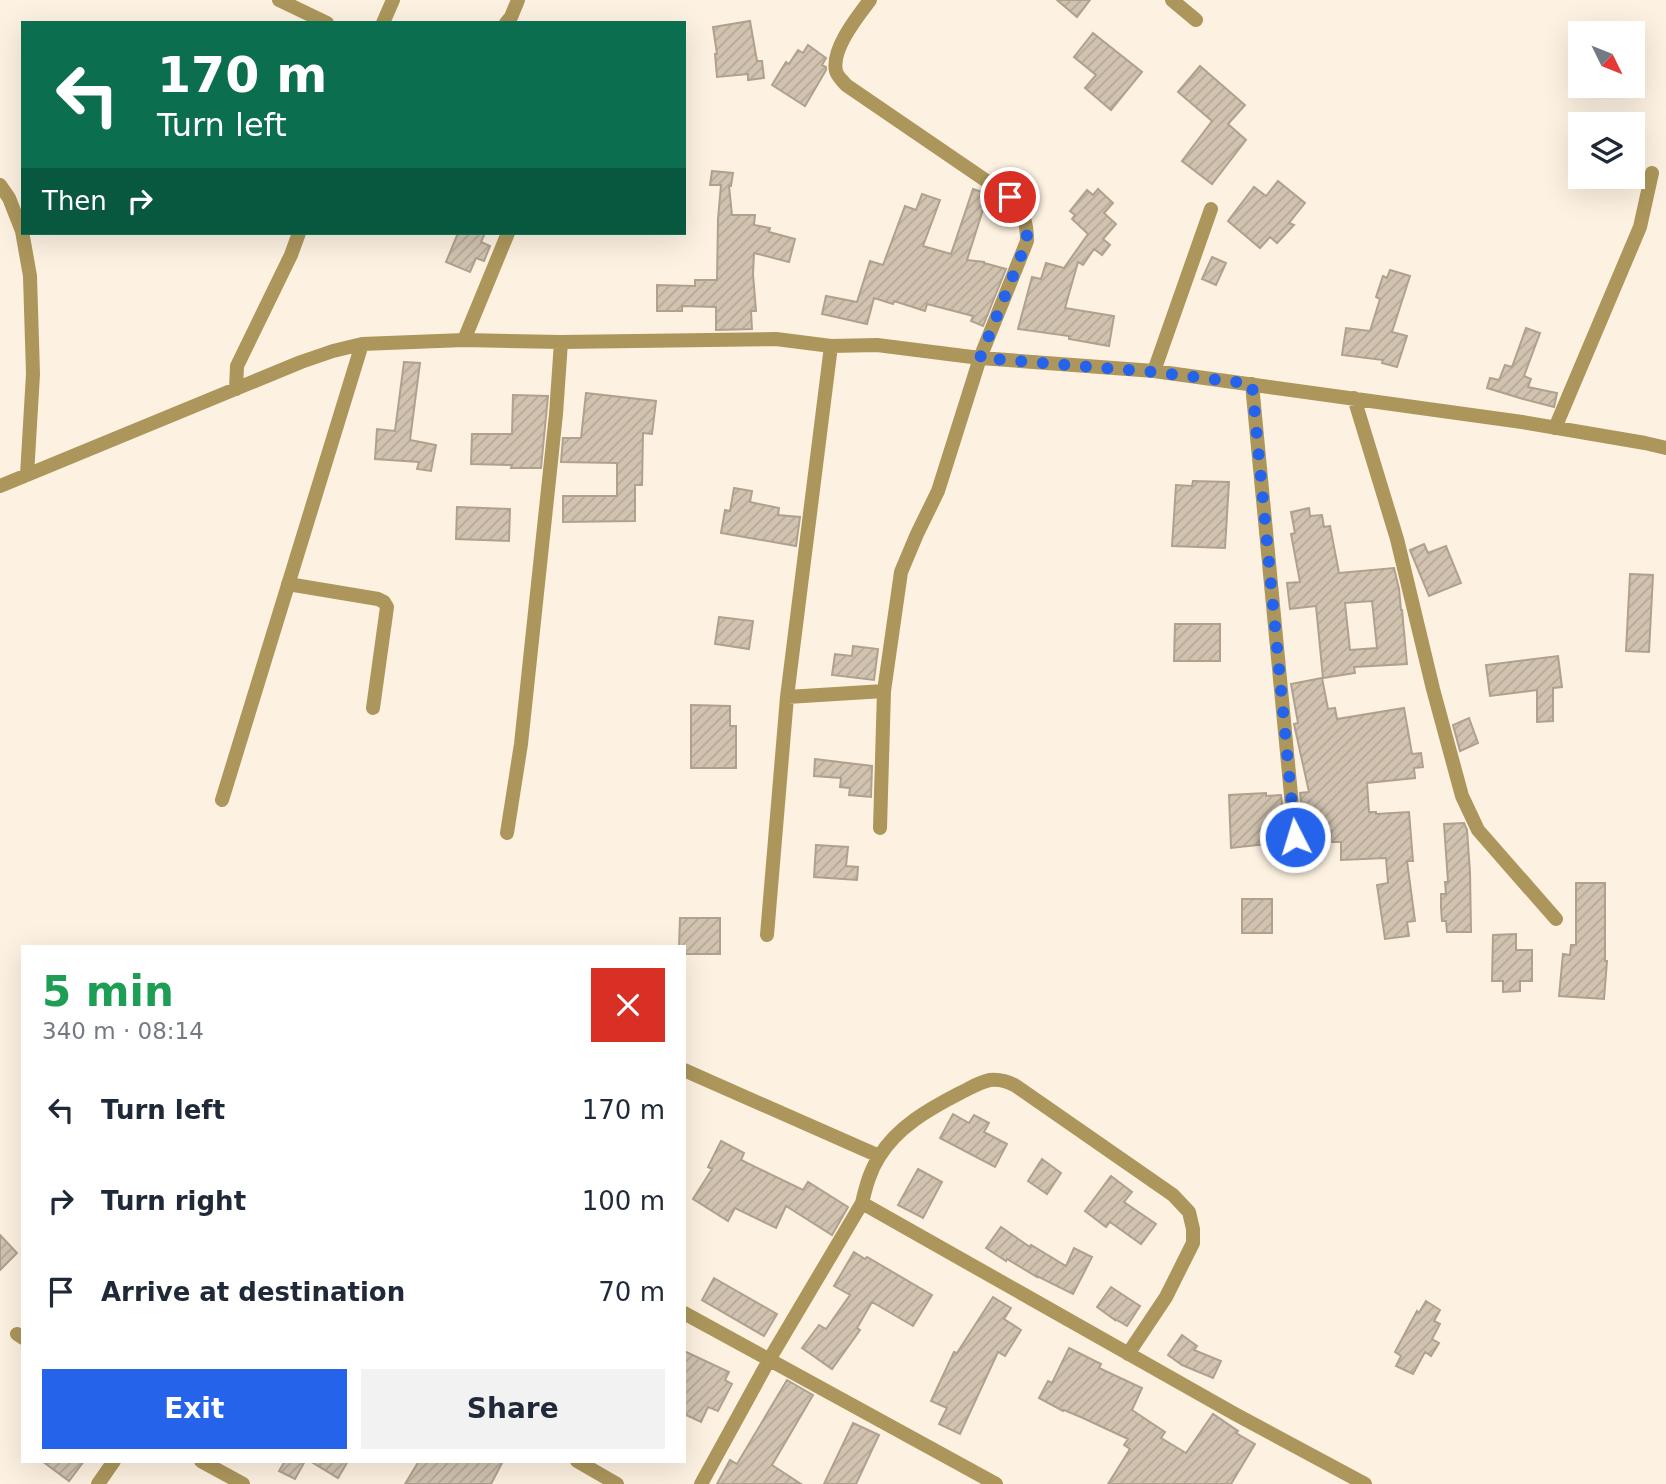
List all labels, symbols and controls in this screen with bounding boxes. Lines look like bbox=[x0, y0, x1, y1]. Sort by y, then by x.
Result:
north arrow bbox=[1568, 21, 1645, 98]
map controls bbox=[1568, 21, 1645, 189]
text: 170 m bbox=[157, 47, 327, 104]
icon: left bbox=[42, 49, 133, 140]
text: Turn left bbox=[157, 106, 287, 144]
button: layers bbox=[1568, 112, 1645, 189]
pin bbox=[980, 167, 1040, 227]
icon: arrive bbox=[991, 178, 1029, 216]
icon: right bbox=[121, 182, 159, 220]
text: Then bbox=[42, 186, 107, 216]
position arrow bbox=[1258, 800, 1332, 874]
text: 5 min bbox=[42, 967, 174, 1016]
button: close bbox=[591, 968, 665, 1042]
text: 340 m · 08:14 bbox=[42, 1018, 204, 1044]
icon: left bbox=[42, 1091, 80, 1129]
text: Turn left bbox=[101, 1095, 225, 1125]
text: 170 m bbox=[582, 1095, 665, 1125]
icon: right bbox=[42, 1182, 80, 1220]
text: Turn right bbox=[101, 1186, 246, 1216]
text: 100 m bbox=[582, 1186, 665, 1216]
icon: arrive bbox=[42, 1273, 80, 1311]
text: Arrive at destination bbox=[101, 1277, 405, 1307]
text: 70 m bbox=[598, 1277, 665, 1307]
button: Exit bbox=[42, 1369, 347, 1449]
button: Share bbox=[361, 1369, 665, 1449]

